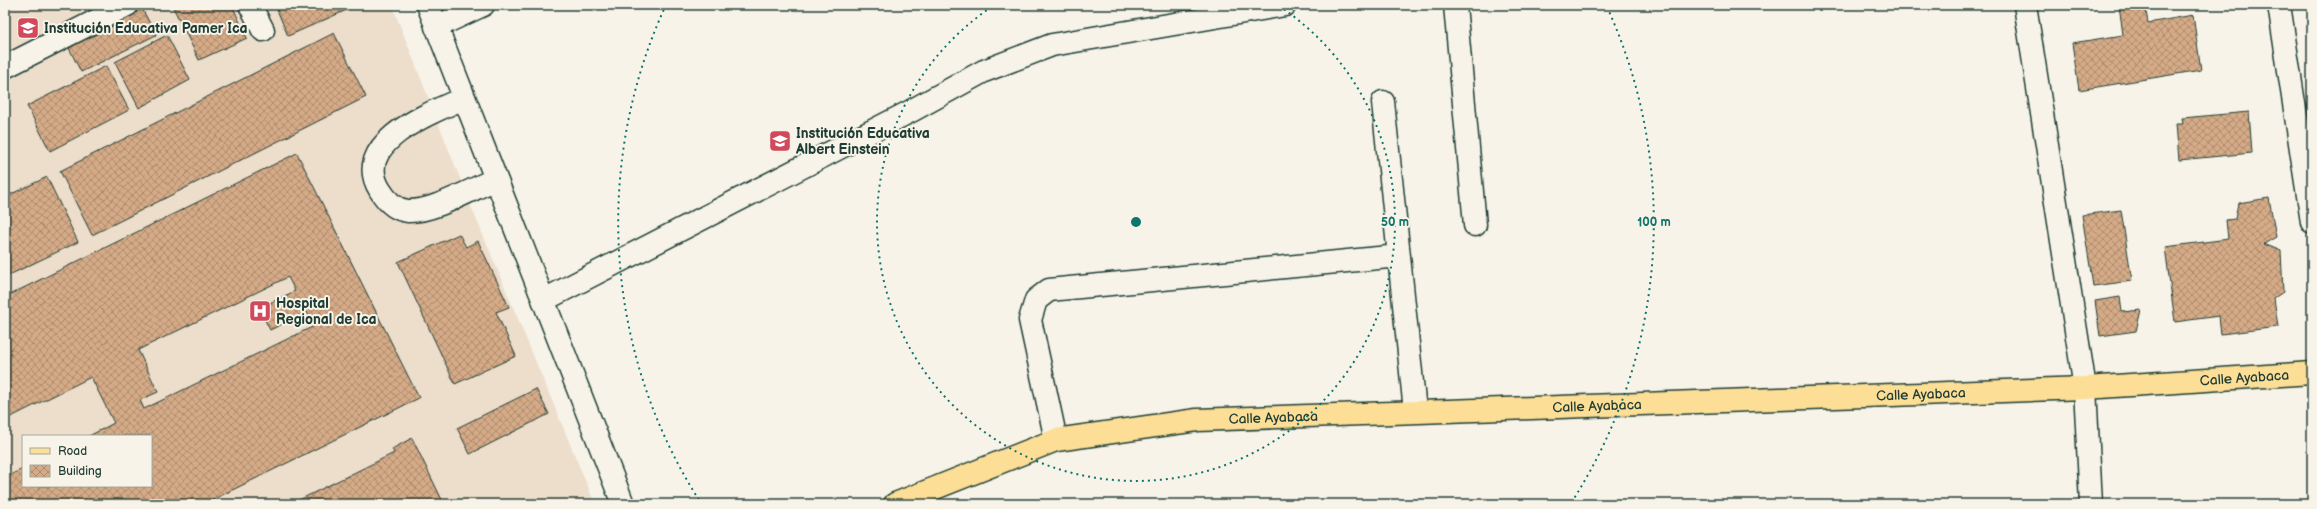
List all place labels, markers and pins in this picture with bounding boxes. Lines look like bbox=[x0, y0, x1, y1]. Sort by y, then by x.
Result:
school or university icon: Institución Educativa Pamer Ica bbox=[15, 15, 41, 41]
place label: Institución Educativa Pamer Ica bbox=[44, 20, 248, 37]
place label: Institución Educativa Albert Einstein bbox=[795, 125, 930, 158]
school or university icon: Institución Educativa Albert Einstein bbox=[767, 128, 793, 154]
centre of rings bbox=[1129, 215, 1143, 229]
place label: Hospital Regional de Ica bbox=[276, 295, 377, 328]
hospital icon: Hospital Regional de Ica bbox=[247, 298, 273, 324]

